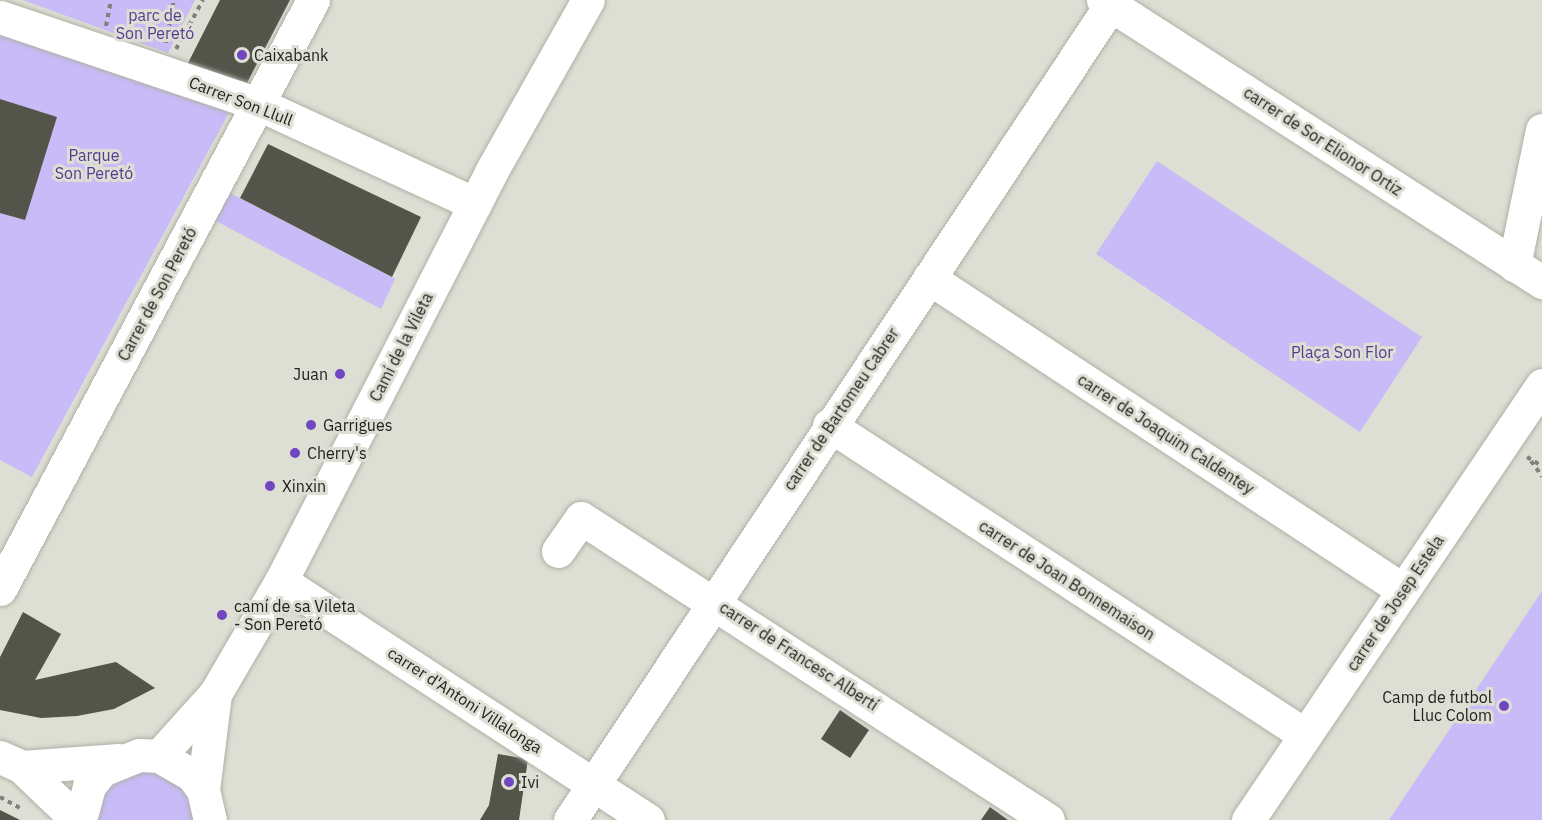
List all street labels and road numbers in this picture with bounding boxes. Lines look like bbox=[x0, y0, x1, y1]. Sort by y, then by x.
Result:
street label: Carrer Son Llull bbox=[186, 72, 296, 130]
street label: carrer de Sor Elionor Ortiz bbox=[1240, 83, 1406, 199]
street label: Carrer de Son Peretó bbox=[114, 224, 200, 364]
street label: Camí de la Vileta bbox=[365, 289, 437, 405]
street label: carrer de Bartomeu Cabrer bbox=[779, 324, 903, 494]
street label: carrer de Joaquim Caldentey bbox=[1074, 370, 1258, 498]
street label: carrer de Joan Bonnemaison bbox=[975, 516, 1159, 644]
street label: carrer de Josep Estela bbox=[1342, 532, 1448, 674]
street label: carrer de Francesc Albertí bbox=[716, 598, 882, 714]
street label: carrer d'Antoni Villalonga bbox=[384, 643, 546, 757]

